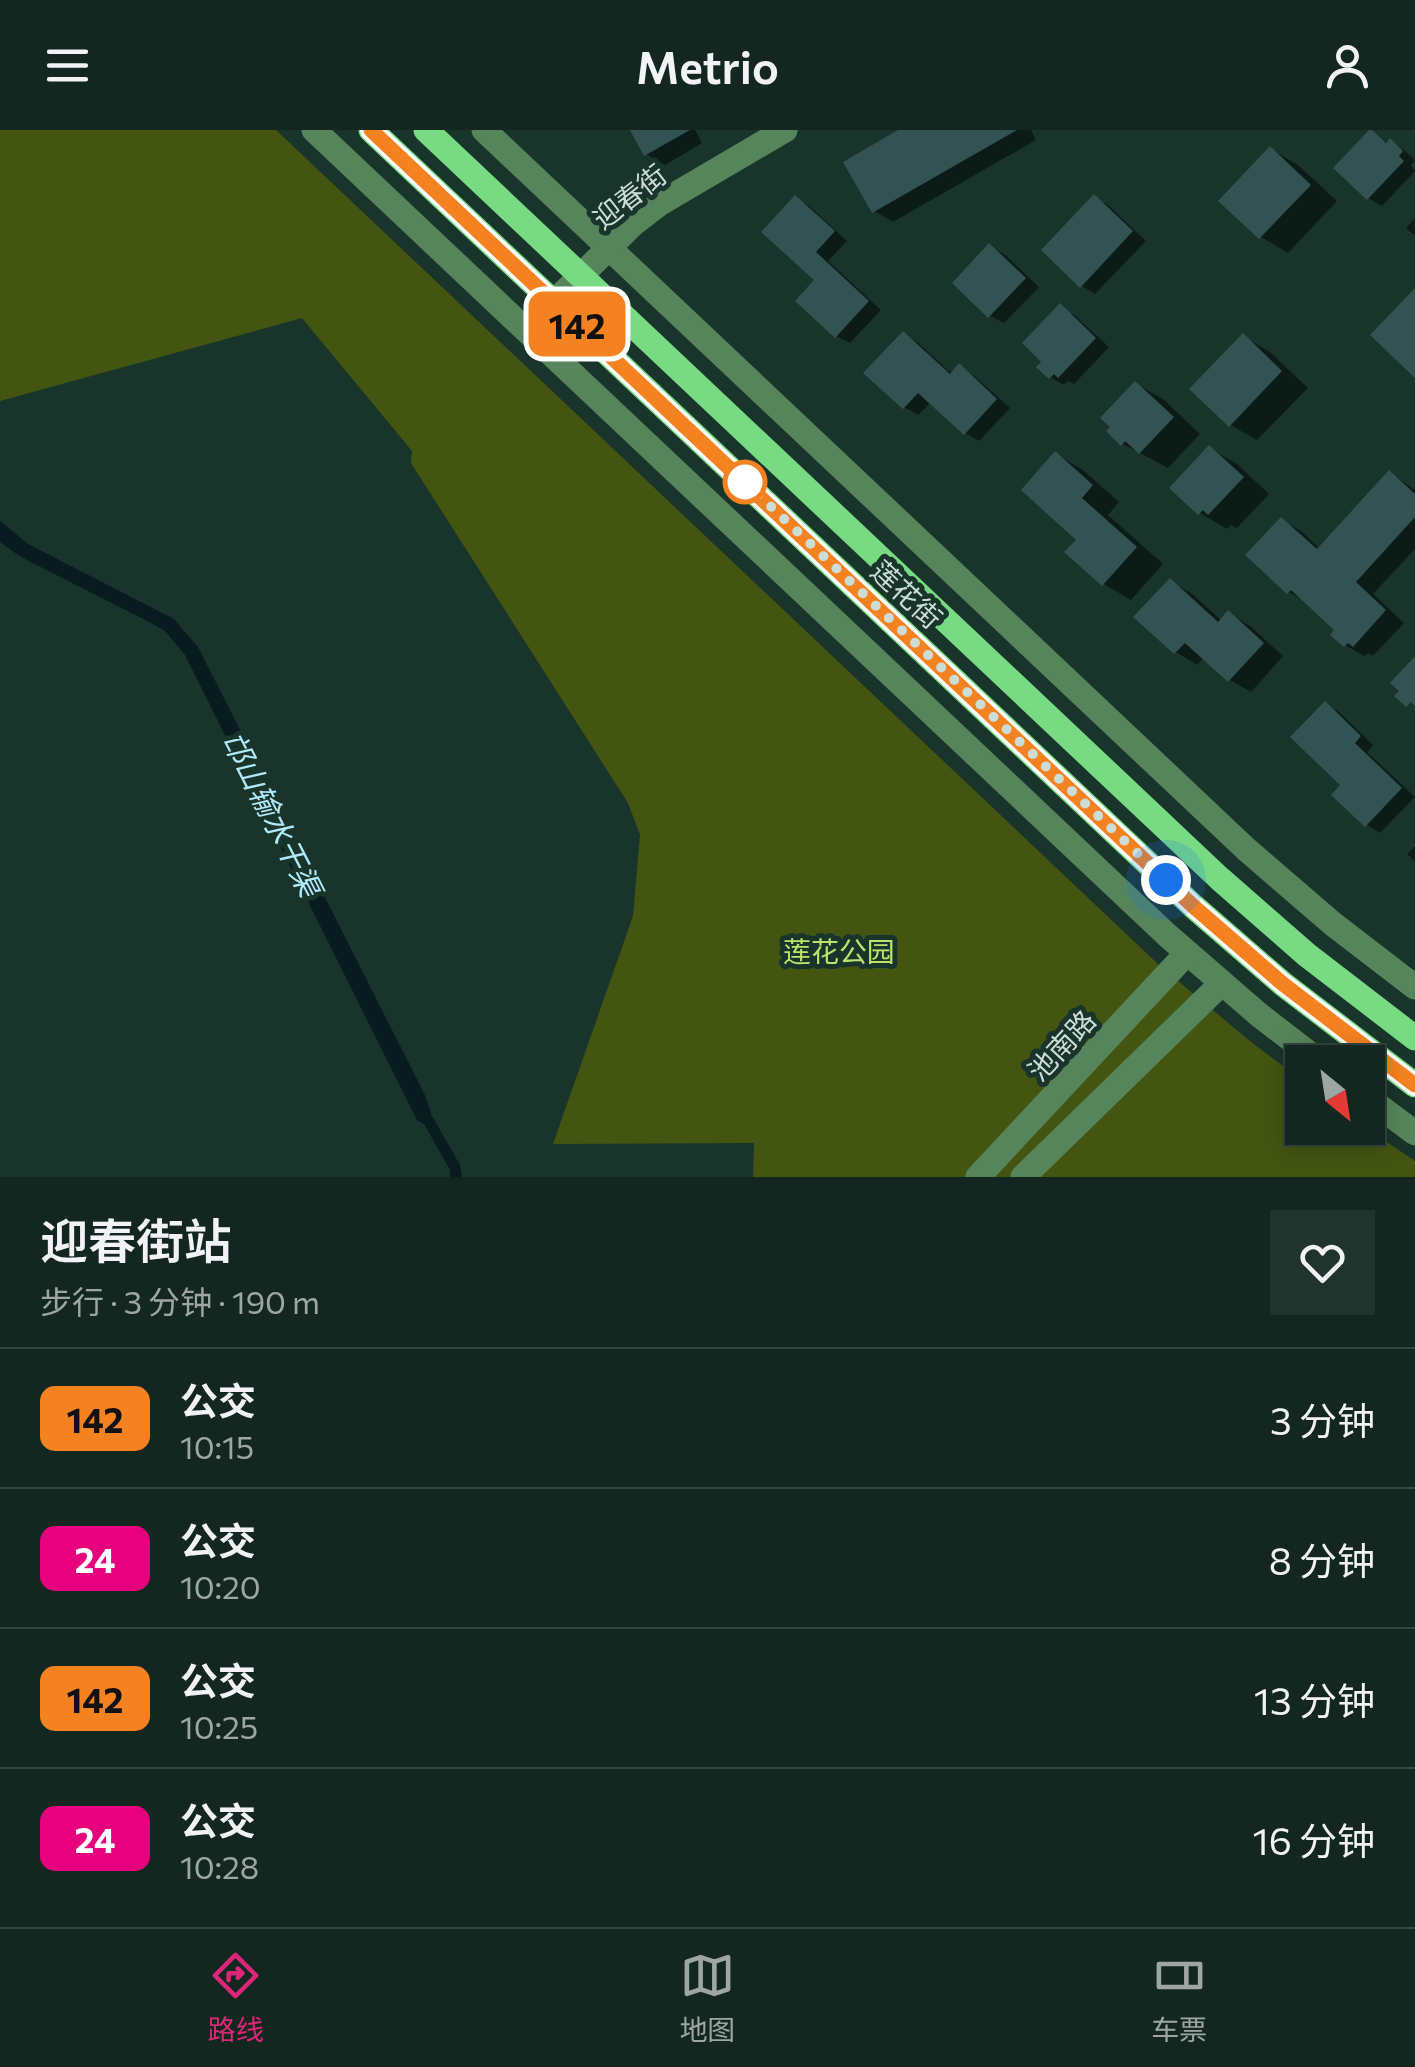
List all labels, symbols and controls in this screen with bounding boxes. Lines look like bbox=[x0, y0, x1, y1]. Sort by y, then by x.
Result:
icon: menu bbox=[40, 38, 95, 93]
text: Metrio bbox=[636, 38, 779, 93]
icon: person bbox=[1320, 38, 1375, 93]
street label: 迎春街 bbox=[585, 157, 673, 235]
line badge: 142 bbox=[520, 292, 634, 356]
text: 142 bbox=[549, 303, 605, 346]
unlabelled marker bbox=[724, 461, 766, 503]
street label: 莲花街 bbox=[865, 553, 949, 635]
water label: 邙山输水干渠 bbox=[216, 724, 332, 905]
your location bbox=[1141, 855, 1191, 905]
park label: 莲花公园 bbox=[783, 934, 895, 968]
street label: 池南路 bbox=[1020, 1003, 1102, 1087]
north arrow bbox=[1285, 1045, 1385, 1145]
map controls bbox=[1285, 1045, 1385, 1145]
text: 迎春街站 bbox=[40, 1210, 232, 1269]
button: heart bbox=[1270, 1210, 1375, 1315]
text: 步行 · 3 分钟 · 190 m bbox=[40, 1281, 320, 1321]
text: 公交 bbox=[180, 1376, 256, 1423]
text: 3 分钟 bbox=[1270, 1396, 1375, 1443]
text: 142 bbox=[67, 1397, 123, 1440]
text: 10:15 bbox=[180, 1426, 254, 1466]
text: 公交 bbox=[180, 1516, 256, 1563]
text: 8 分钟 bbox=[1269, 1536, 1375, 1583]
text: 24 bbox=[75, 1537, 115, 1580]
text: 10:20 bbox=[180, 1566, 261, 1606]
text: 公交 bbox=[180, 1656, 256, 1703]
text: 13 分钟 bbox=[1254, 1676, 1375, 1723]
text: 142 bbox=[67, 1677, 123, 1720]
text: 10:25 bbox=[180, 1706, 258, 1746]
text: 公交 bbox=[180, 1796, 256, 1843]
text: 16 分钟 bbox=[1252, 1816, 1375, 1863]
text: 24 bbox=[75, 1817, 115, 1860]
text: 10:28 bbox=[180, 1846, 259, 1886]
tab: 路线 bbox=[208, 1948, 264, 2048]
tab: 地图 bbox=[679, 1948, 735, 2048]
tab: 车票 bbox=[1151, 1948, 1207, 2048]

